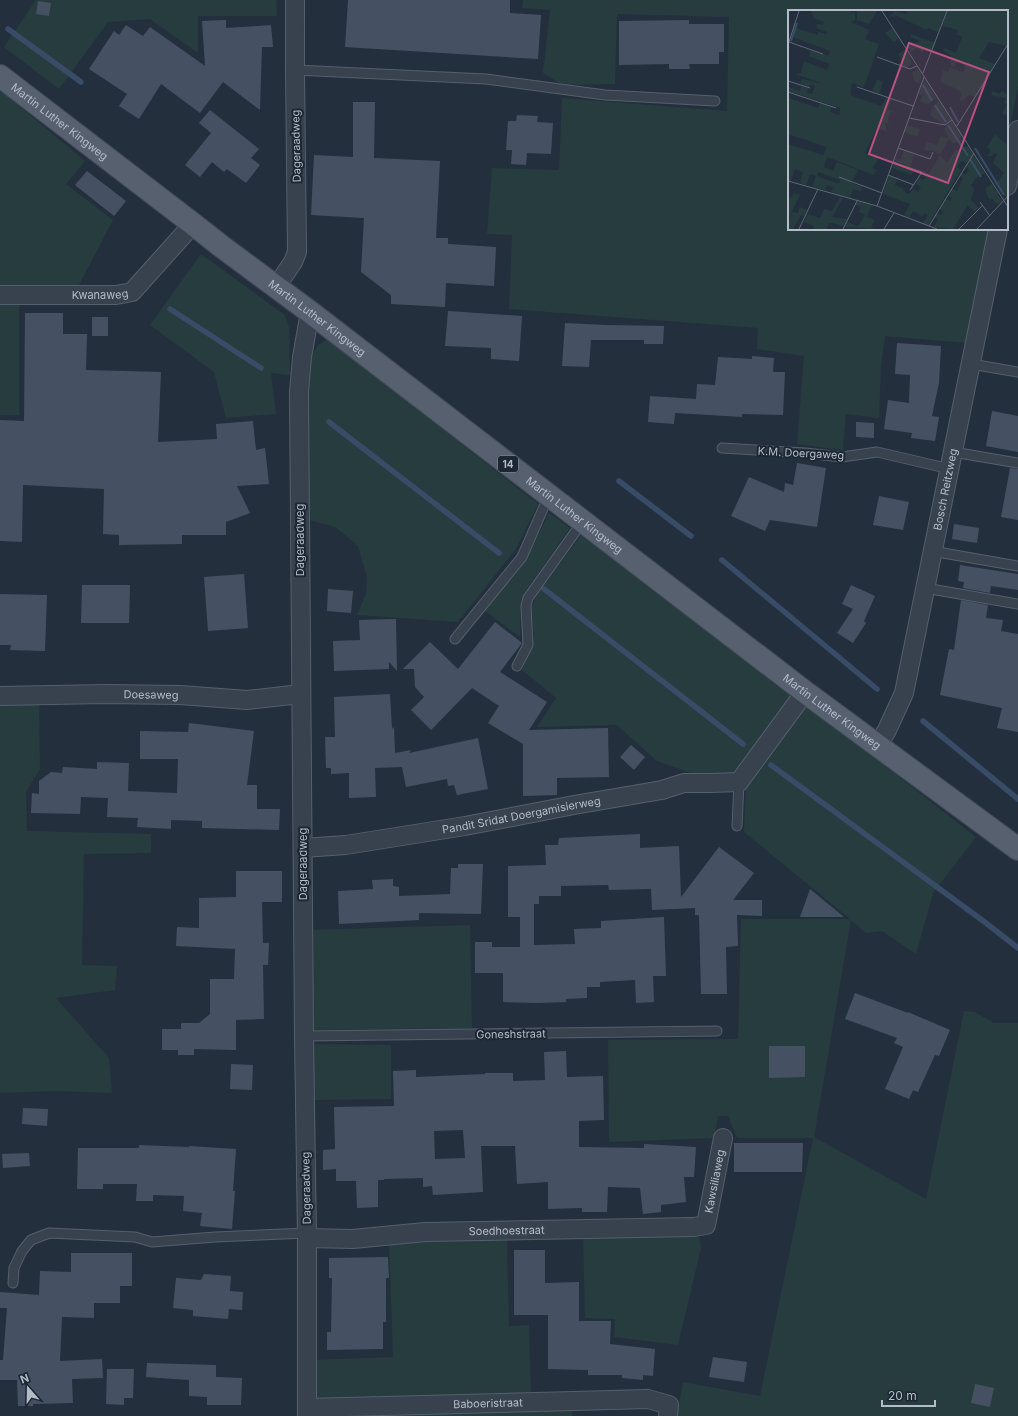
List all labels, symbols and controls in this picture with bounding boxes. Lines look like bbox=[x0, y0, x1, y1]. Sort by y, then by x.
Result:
inset map bbox=[788, 10, 1008, 230]
street label: Martin Luther Kingweg bbox=[8, 80, 111, 163]
street label: Dageraadweg bbox=[288, 110, 304, 182]
street label: Martin Luther Kingweg bbox=[266, 277, 369, 359]
street label: Kwanaweg bbox=[72, 286, 129, 302]
street label: K.M. Doergaweg bbox=[757, 444, 845, 462]
street label: Bosch Reitzweg bbox=[930, 447, 960, 532]
road number: 14 bbox=[498, 456, 518, 472]
street label: Martin Luther Kingweg bbox=[523, 473, 626, 557]
street label: Dageraadweg bbox=[293, 504, 307, 576]
street label: Martin Luther Kingweg bbox=[780, 671, 884, 753]
street label: Doesaweg bbox=[123, 687, 179, 702]
street label: Pandit Sridat Doergamisierweg bbox=[441, 794, 602, 837]
street label: Dageraadweg bbox=[296, 828, 310, 900]
street label: Goneshstraat bbox=[476, 1026, 546, 1042]
street label: Kawsiliaweg bbox=[701, 1148, 728, 1214]
street label: Dageraadweg bbox=[298, 1152, 314, 1224]
street label: Soedhoestraat bbox=[469, 1223, 545, 1238]
north arrow bbox=[8, 1368, 48, 1408]
text: N bbox=[18, 1371, 31, 1387]
scale bar bbox=[882, 1382, 935, 1408]
text: 20 m bbox=[888, 1388, 917, 1403]
street label: Baboeristraat bbox=[453, 1395, 523, 1411]

